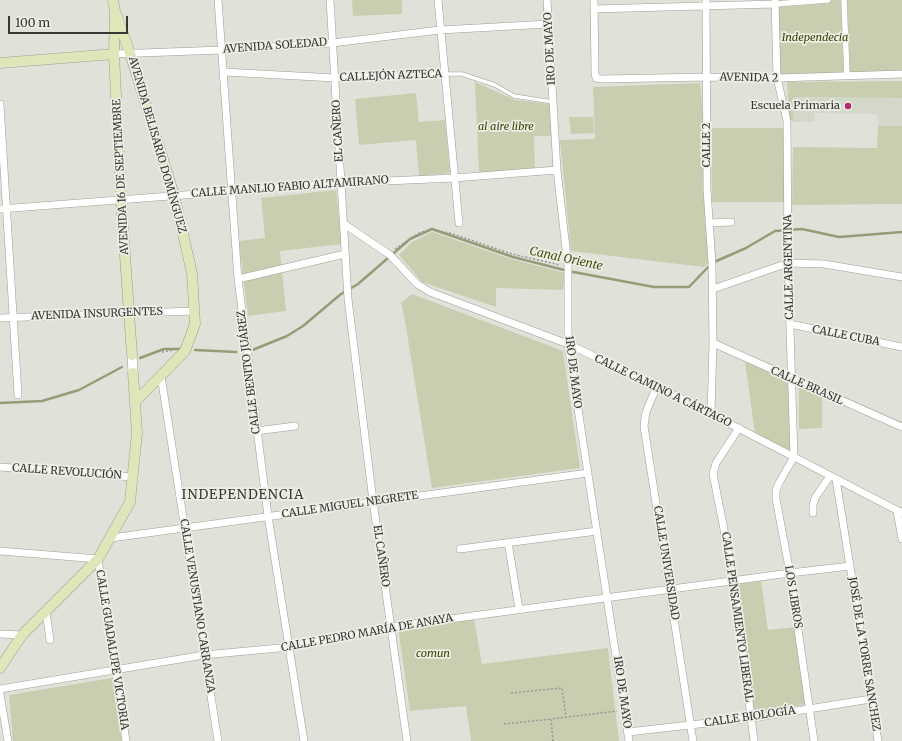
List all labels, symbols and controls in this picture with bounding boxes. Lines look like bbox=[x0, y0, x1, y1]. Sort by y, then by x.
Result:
scale bar bbox=[10, 8, 130, 34]
street label: 1RO DE MAYO bbox=[541, 12, 559, 86]
text: 100 m bbox=[15, 15, 50, 30]
park label: Independecia bbox=[782, 31, 848, 45]
street label: AVENIDA SOLEDAD bbox=[223, 36, 327, 56]
street label: AVENIDA BELISARIO DOMÍNGUEZ bbox=[125, 55, 189, 235]
street label: CALLEJÓN AZTECA bbox=[340, 68, 442, 84]
street label: AVENIDA 2 bbox=[720, 71, 778, 85]
street label: AVENIDA 16 DE SEPTIEMBRE bbox=[110, 99, 132, 255]
street label: EL CAÑERO bbox=[330, 99, 346, 163]
place label: Escuela Primaria bbox=[751, 99, 840, 113]
marker: Escuela Primaria bbox=[843, 101, 853, 111]
park label: al aire libre bbox=[478, 120, 534, 134]
street label: CALLE 2 bbox=[700, 123, 714, 167]
street label: CALLE MANLIO FABIO ALTAMIRANO bbox=[191, 174, 389, 200]
street label: CALLE ARGENTINA bbox=[781, 214, 797, 320]
water label: Canal Oriente bbox=[528, 244, 604, 274]
street label: AVENIDA INSURGENTES bbox=[31, 305, 163, 323]
street label: CALLE BENITO JUÁREZ bbox=[235, 309, 263, 435]
street label: CALLE CUBA bbox=[811, 323, 881, 349]
street label: 1RO DE MAYO bbox=[562, 335, 584, 409]
street label: CALLE CAMINO A CÁRTAGO bbox=[592, 352, 734, 430]
street label: CALLE BRASIL bbox=[769, 364, 845, 408]
street label: CALLE REVOLUCIÓN bbox=[12, 462, 122, 482]
district label: INDEPENDENCIA bbox=[182, 487, 304, 503]
street label: CALLE MIGUEL NEGRETE bbox=[281, 489, 419, 521]
street label: CALLE UNIVERSIDAD bbox=[650, 505, 682, 621]
street label: CALLE VENUSTIANO CARRANZA bbox=[177, 518, 217, 694]
street label: EL CAÑERO bbox=[370, 524, 392, 588]
street label: CALLE PENSAMIENTO LIBERAL bbox=[719, 531, 755, 703]
street label: LOS LIBROS bbox=[781, 565, 805, 629]
street label: CALLE GUADALUPE VICTORIA bbox=[93, 569, 131, 731]
street label: JOSÉ DE LA TORRE SANCHEZ bbox=[845, 576, 883, 732]
street label: CALLE PEDRO MARÍA DE ANAYA bbox=[280, 611, 454, 655]
park label: comun bbox=[416, 647, 450, 661]
street label: 1RO DE MAYO bbox=[610, 655, 634, 729]
street label: CALLE BIOLOGÍA bbox=[704, 704, 796, 730]

